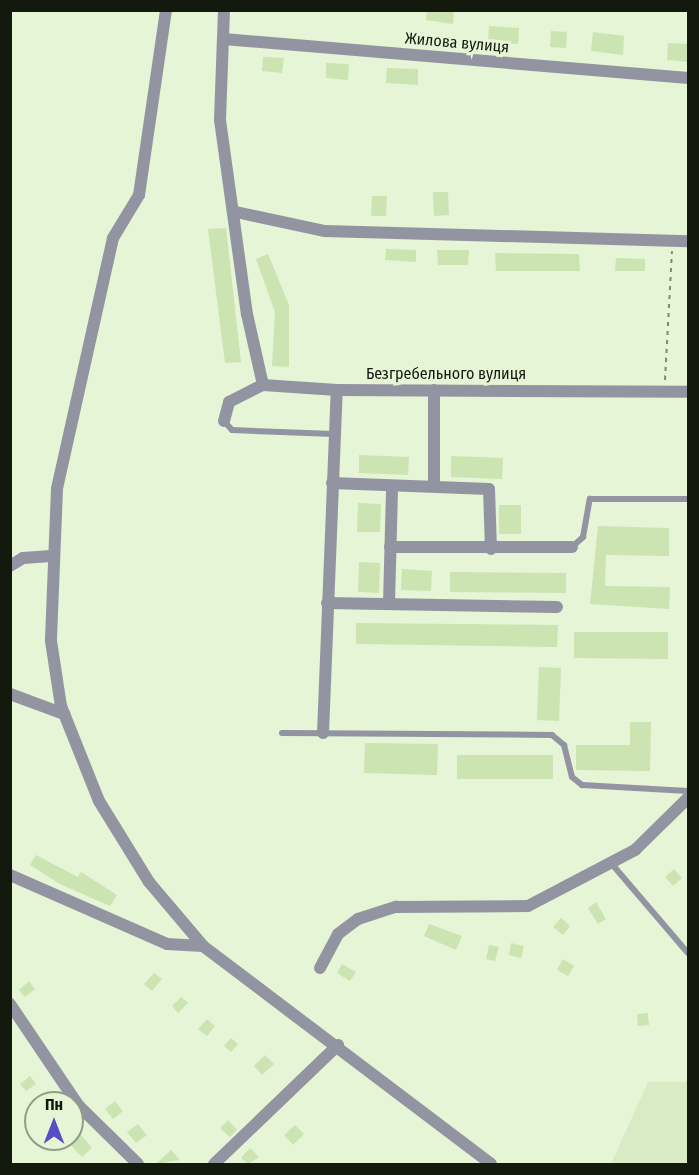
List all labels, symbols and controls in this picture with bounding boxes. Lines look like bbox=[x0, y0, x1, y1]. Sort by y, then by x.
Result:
street label: Жилова вулиця bbox=[404, 29, 510, 57]
street label: Безгребельного вулиця bbox=[366, 364, 526, 384]
north arrow bbox=[24, 1091, 84, 1151]
text: Пн bbox=[45, 1095, 63, 1114]

